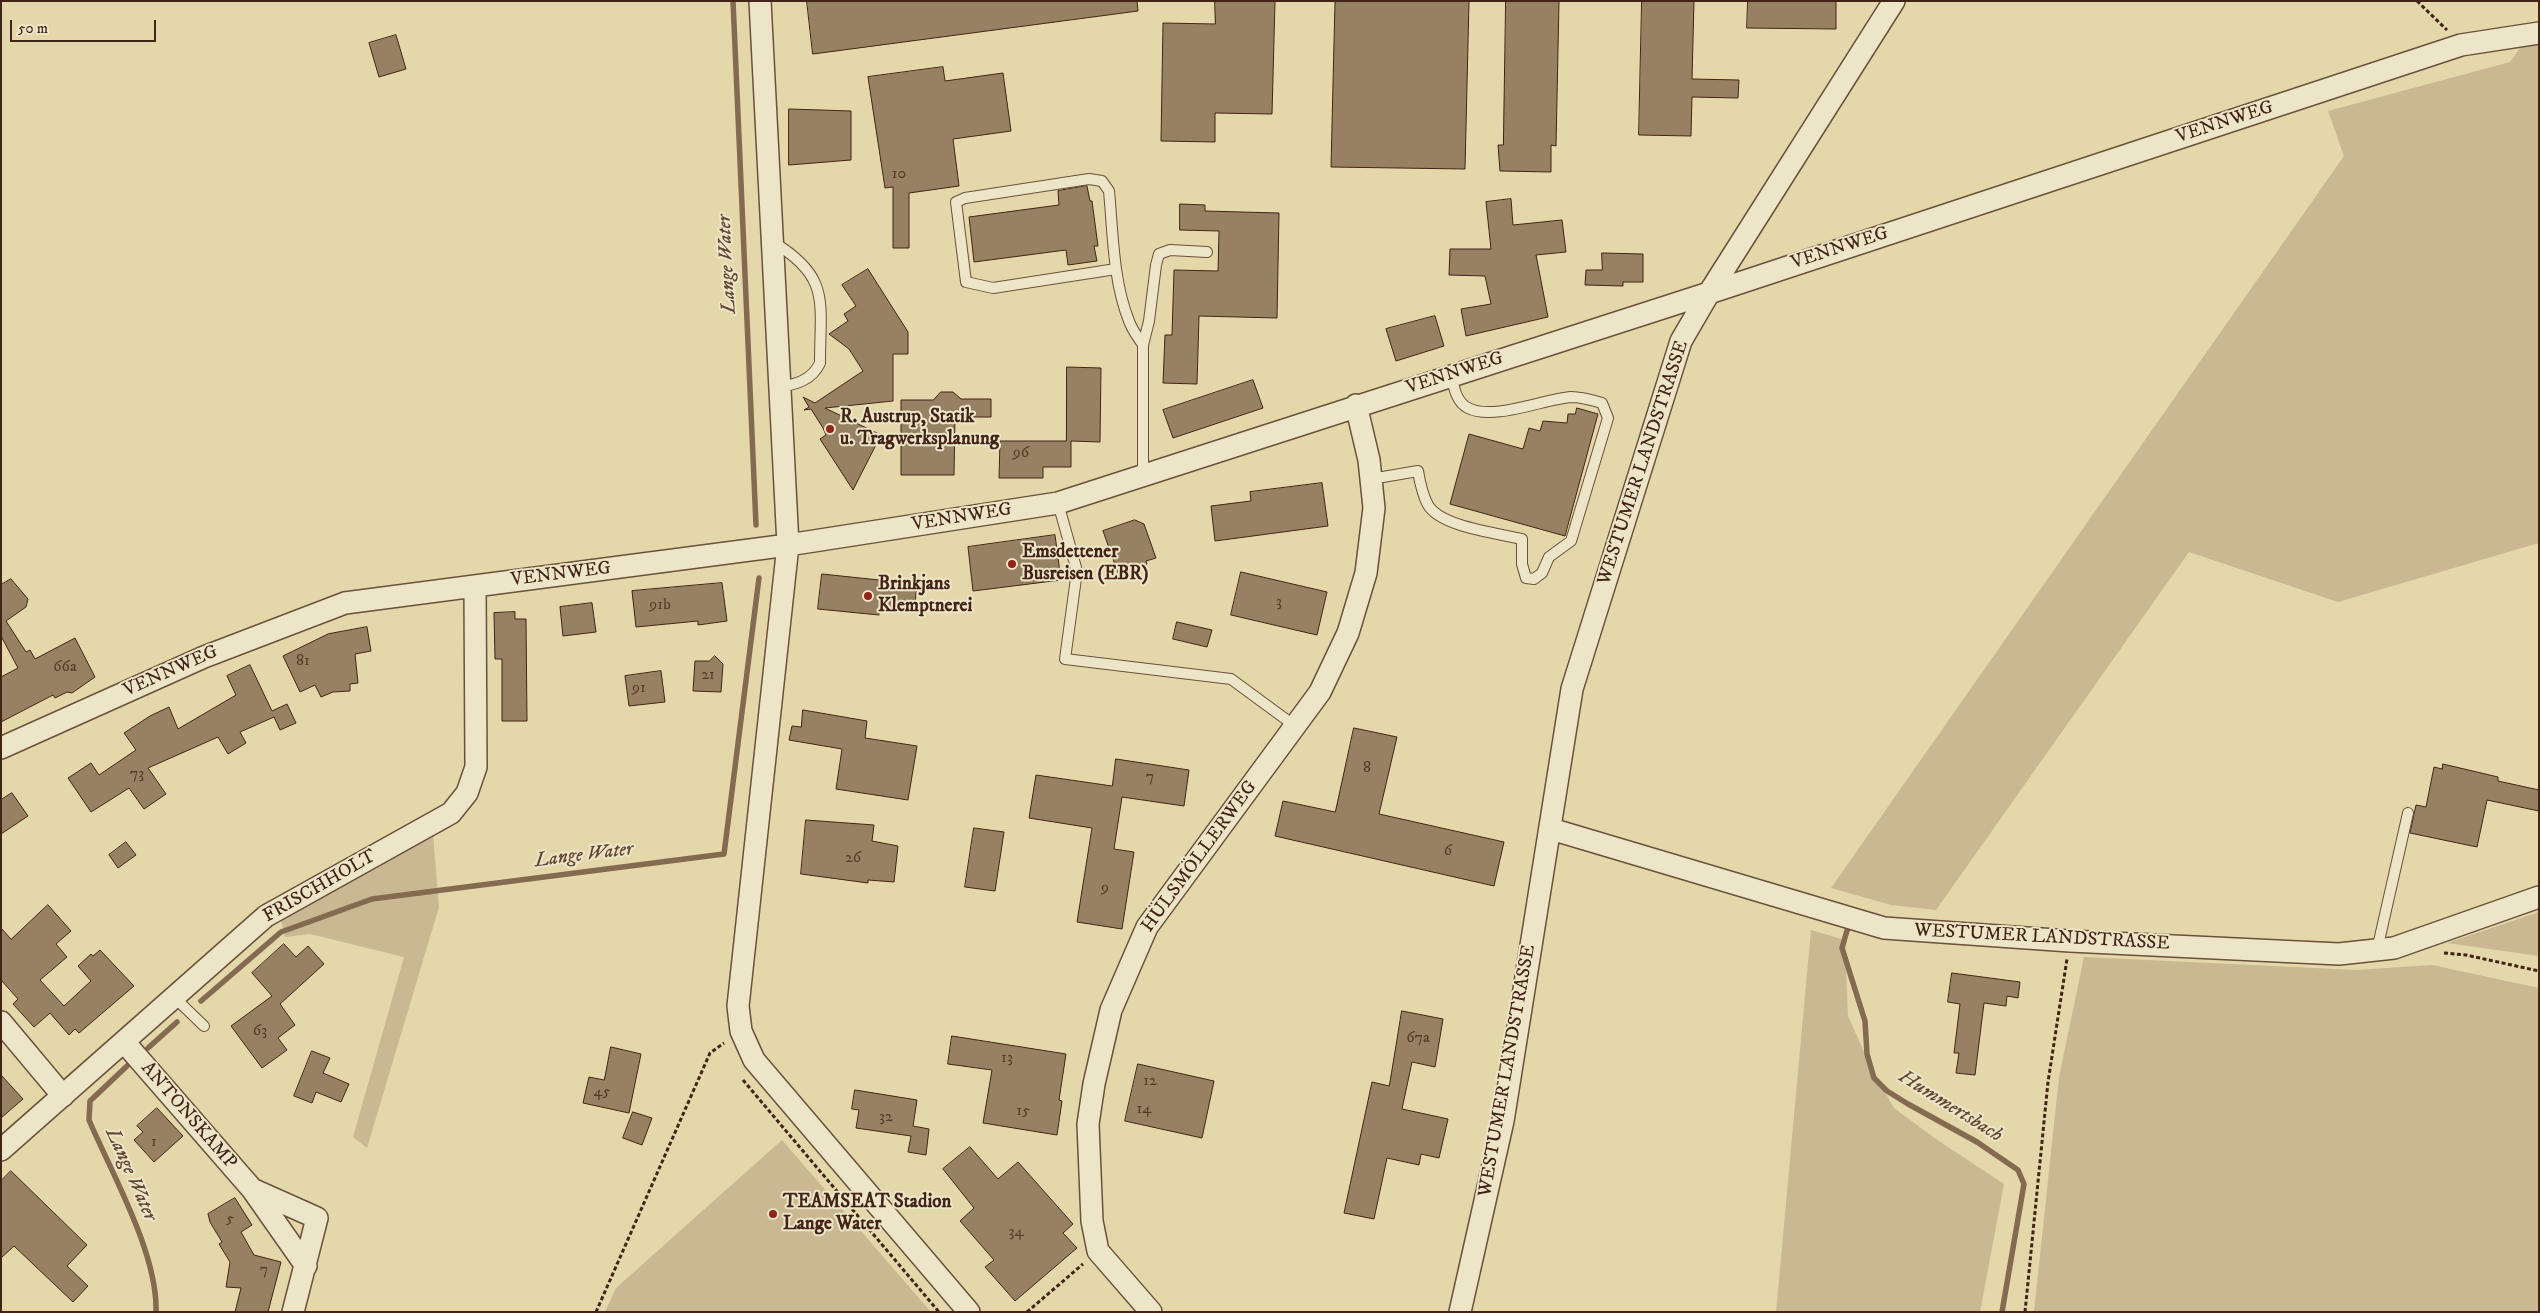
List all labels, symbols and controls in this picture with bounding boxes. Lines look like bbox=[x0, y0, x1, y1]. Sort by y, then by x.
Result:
scale bar bbox=[12, 10, 159, 42]
text: 50 m bbox=[18, 19, 48, 38]
street label: VENNWEG bbox=[2174, 97, 2276, 149]
house number: 10 bbox=[892, 165, 906, 185]
water label: Lange Water bbox=[713, 214, 743, 314]
street label: VENNWEG bbox=[1789, 223, 1891, 275]
street label: WESTUMER LANDSTRASSE bbox=[1594, 338, 1694, 588]
street label: VENNWEG bbox=[1404, 348, 1506, 400]
place label: R. Austrup, Statik u. Tragwerksplanung bbox=[840, 407, 999, 451]
marker: R. Austrup, Statik u. Tragwerksplanung bbox=[824, 423, 836, 435]
house number: 96 bbox=[1013, 444, 1029, 464]
street label: VENNWEG bbox=[910, 499, 1014, 537]
place label: Emsdettener Busreisen (EBR) bbox=[1022, 542, 1148, 586]
street label: VENNWEG bbox=[510, 558, 612, 592]
marker: Emsdettener Busreisen (EBR) bbox=[1006, 558, 1018, 570]
place label: Brinkjans Klemptnerei bbox=[878, 574, 972, 618]
marker: Brinkjans Klemptnerei bbox=[862, 590, 874, 602]
house number: 3 bbox=[1276, 593, 1282, 613]
house number: 91b bbox=[649, 596, 671, 616]
street label: VENNWEG bbox=[120, 641, 222, 703]
house number: 81 bbox=[296, 652, 310, 672]
house number: 66a bbox=[53, 658, 77, 678]
house number: 21 bbox=[701, 666, 715, 686]
house number: 91 bbox=[632, 679, 646, 699]
house number: 8 bbox=[1363, 759, 1371, 779]
house number: 73 bbox=[130, 765, 144, 785]
house number: 7 bbox=[1146, 768, 1154, 788]
street label: HÜLSMÖLLERWEG bbox=[1137, 777, 1263, 937]
water label: Lange Water bbox=[533, 838, 635, 874]
house number: 6 bbox=[1444, 842, 1452, 862]
street label: FRISCHHOLT bbox=[260, 846, 380, 928]
house number: 26 bbox=[845, 849, 861, 869]
house number: 9 bbox=[1101, 879, 1109, 899]
street label: WESTUMER LANDSTRASSE bbox=[1914, 920, 2170, 956]
street label: WESTUMER LANDSTRASSE bbox=[1475, 943, 1541, 1199]
house number: 63 bbox=[253, 1022, 267, 1042]
house number: 67a bbox=[1406, 1029, 1430, 1049]
house number: 13 bbox=[1001, 1049, 1013, 1069]
street label: ANTONSKAMP bbox=[135, 1058, 241, 1174]
water label: Hummertsbach bbox=[1894, 1066, 2006, 1148]
house number: 12 bbox=[1143, 1072, 1157, 1092]
house number: 45 bbox=[593, 1083, 611, 1103]
house number: 14 bbox=[1136, 1100, 1152, 1120]
house number: 15 bbox=[1016, 1102, 1030, 1122]
house number: 32 bbox=[879, 1108, 893, 1128]
water label: Lange Water bbox=[99, 1125, 161, 1225]
house number: 1 bbox=[151, 1133, 157, 1153]
place label: TEAMSEAT Stadion Lange Water bbox=[783, 1192, 951, 1236]
marker: TEAMSEAT Stadion Lange Water bbox=[767, 1208, 779, 1220]
house number: 5 bbox=[226, 1210, 234, 1230]
house number: 34 bbox=[1008, 1223, 1024, 1243]
house number: 7 bbox=[260, 1261, 268, 1281]

